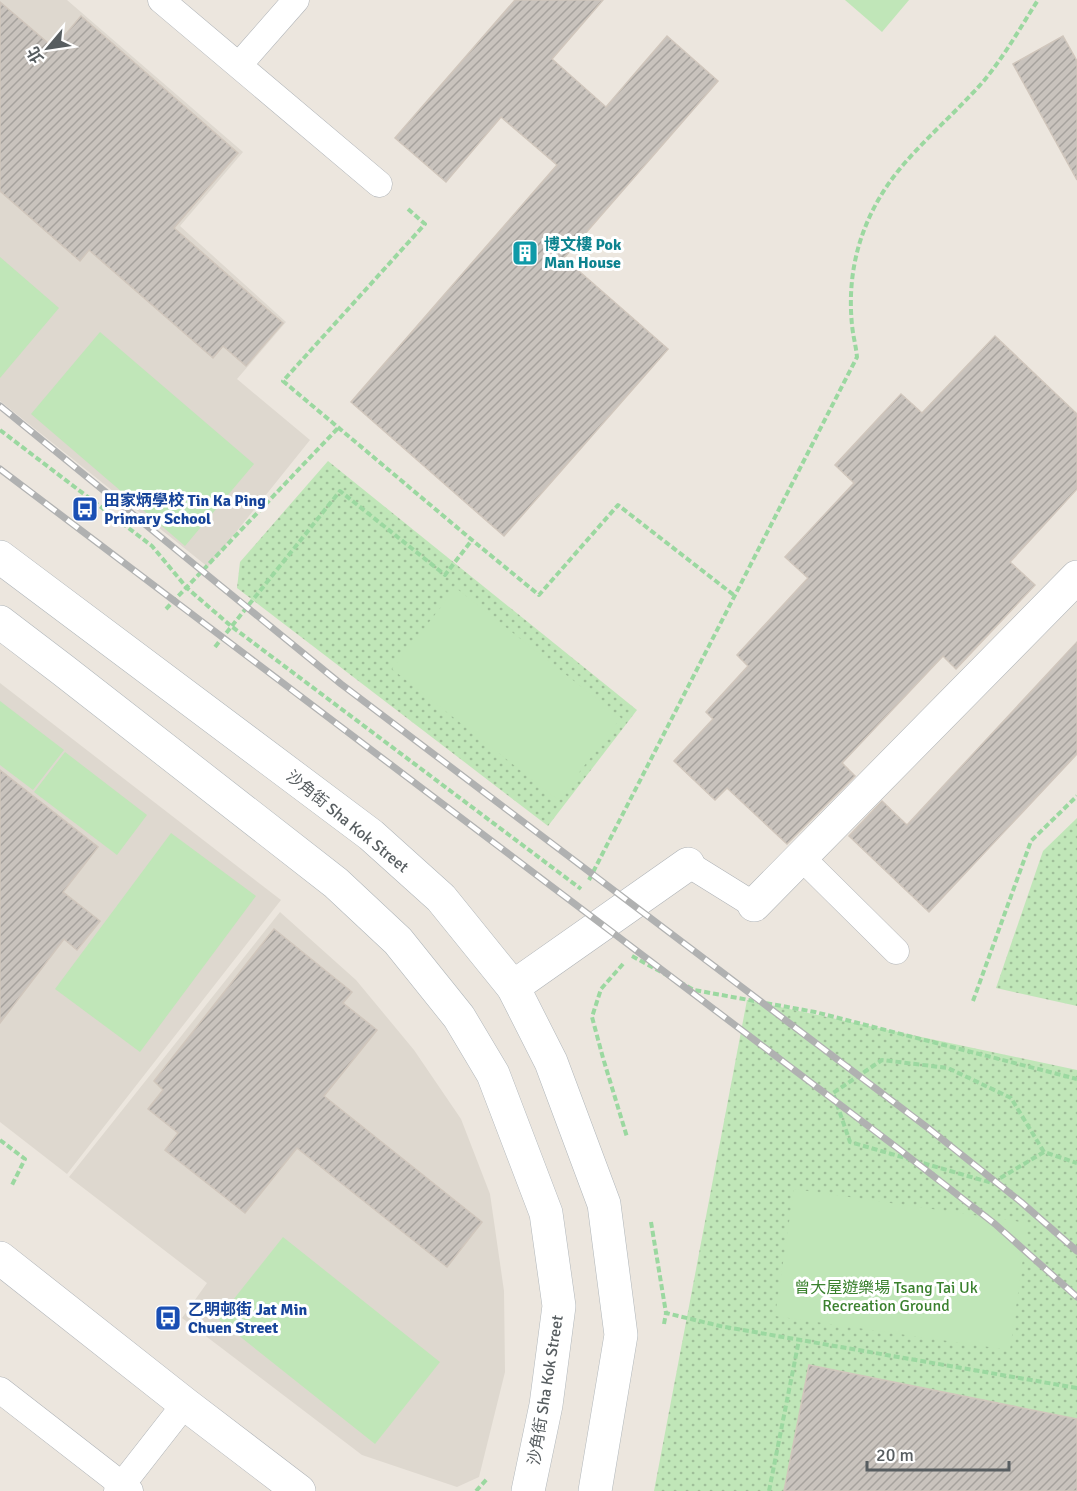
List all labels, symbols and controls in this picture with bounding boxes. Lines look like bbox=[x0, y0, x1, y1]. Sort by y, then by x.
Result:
north arrow bbox=[18, 18, 78, 78]
text: 北 bbox=[23, 43, 48, 67]
place label: 博文樓 Pok Man House bbox=[544, 235, 622, 273]
building icon: 博文樓 Pok Man House bbox=[510, 238, 540, 268]
place label: 田家炳學校 Tin Ka Ping Primary School bbox=[104, 491, 266, 529]
bus stop icon: 田家炳學校 Tin Ka Ping Primary School bbox=[70, 494, 100, 524]
street label: 沙角街 Sha Kok Street bbox=[282, 766, 413, 877]
park label: 曾大屋遊樂場 Tsang Tai Uk Recreation Ground bbox=[794, 1278, 978, 1316]
place label: 乙明邨街 Jat Min Chuen Street bbox=[188, 1300, 307, 1338]
bus stop icon: 乙明邨街 Jat Min Chuen Street bbox=[153, 1303, 183, 1333]
street label: 沙角街 Sha Kok Street bbox=[524, 1313, 568, 1467]
scale bar bbox=[867, 1434, 1010, 1472]
text: 20 m bbox=[876, 1444, 914, 1466]

